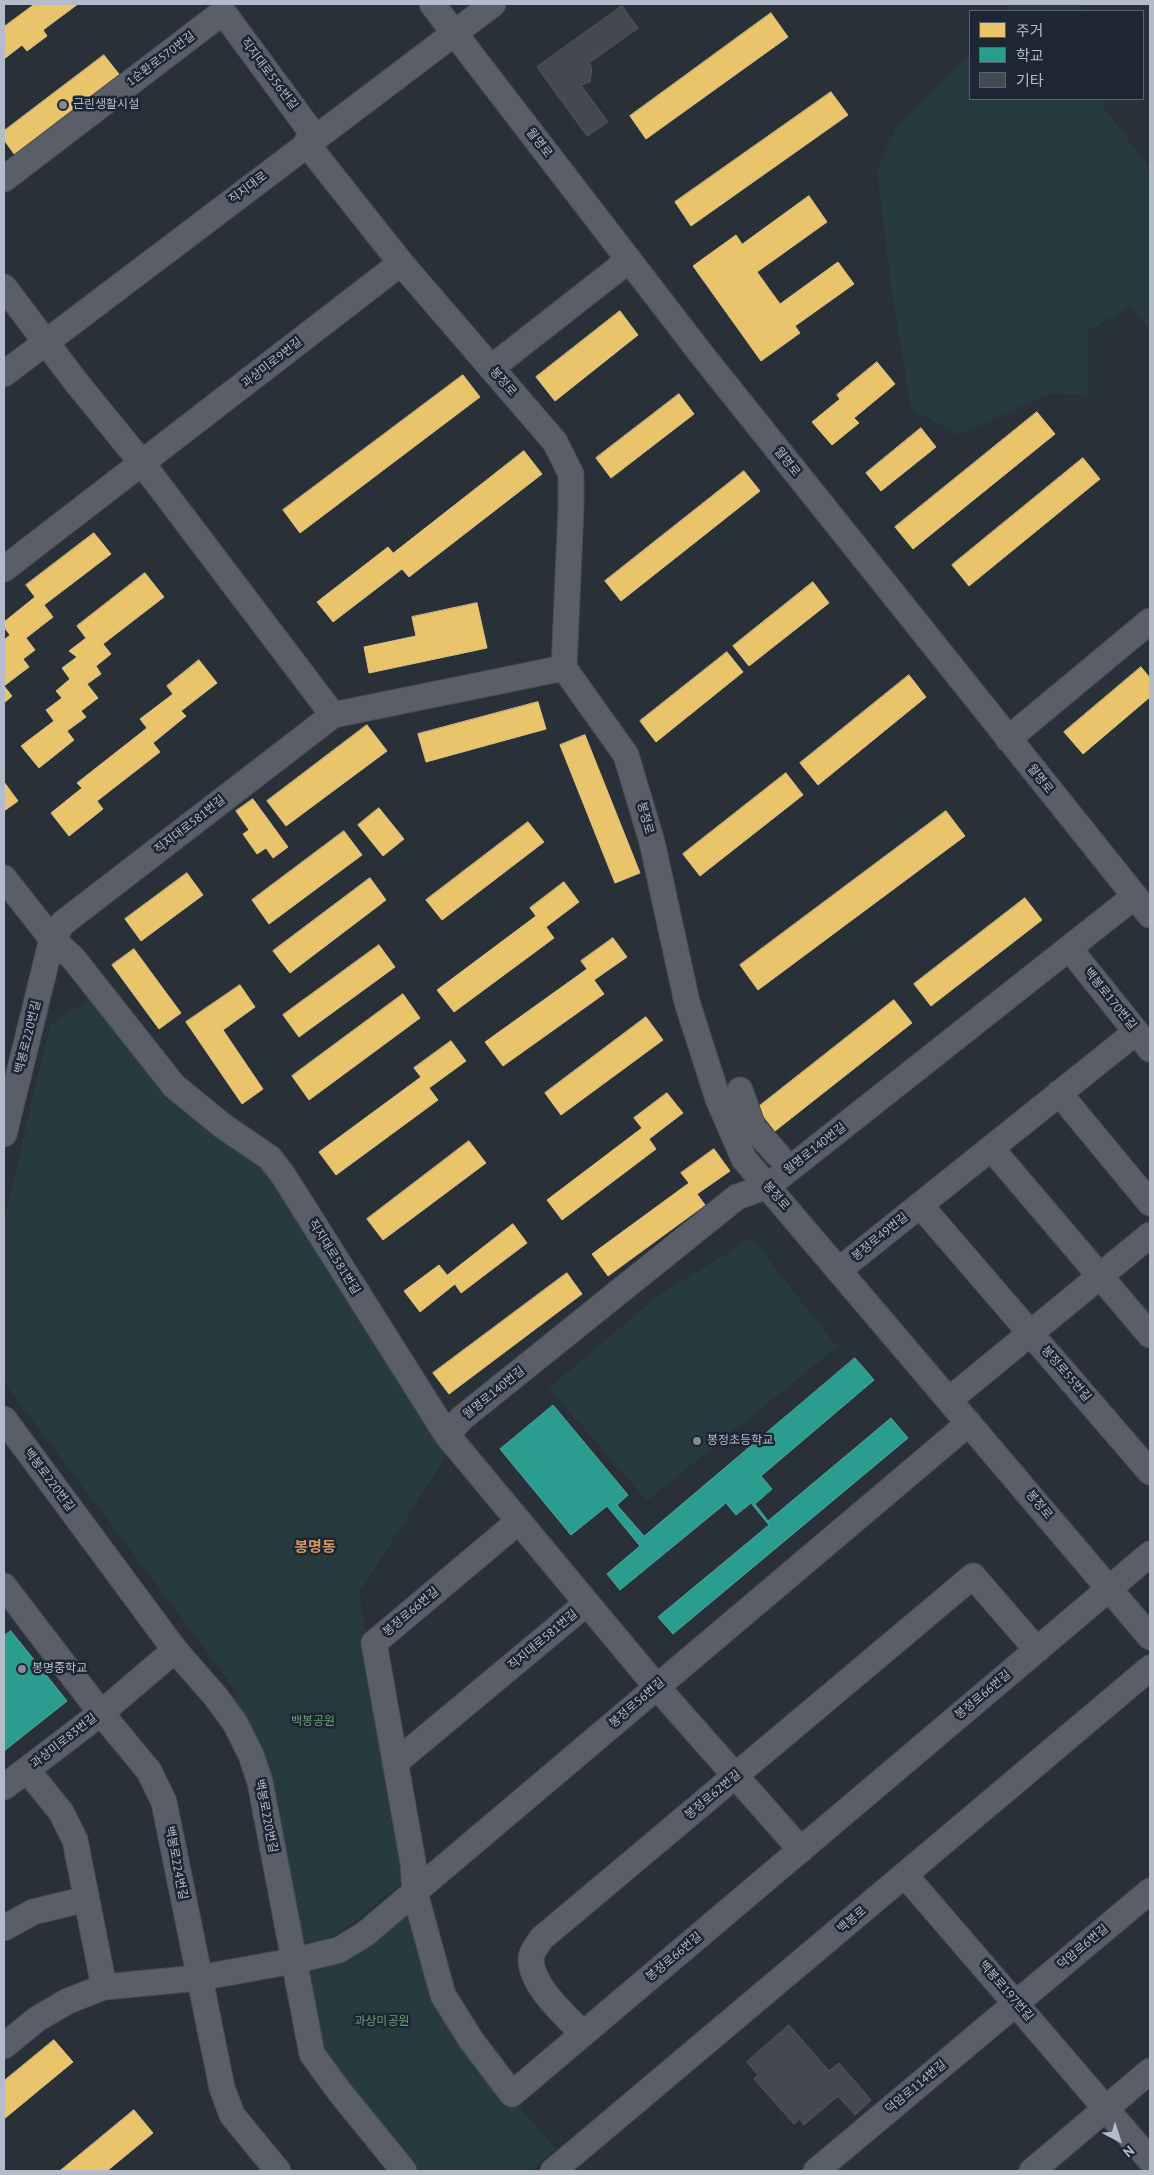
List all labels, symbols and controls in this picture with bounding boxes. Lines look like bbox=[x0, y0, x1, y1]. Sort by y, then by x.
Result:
legend bbox=[969, 10, 1144, 100]
text: 주거 bbox=[1016, 21, 1044, 40]
street label: 1순환로570번길 bbox=[124, 29, 198, 89]
street label: 직지대로556번길 bbox=[237, 35, 301, 113]
text: 학교 bbox=[1016, 46, 1044, 65]
text: 기타 bbox=[1016, 71, 1044, 90]
place label: 근린생활시설 bbox=[73, 98, 139, 112]
marker: 근린생활시설 bbox=[57, 99, 69, 111]
street label: 월명로 bbox=[523, 126, 555, 160]
street label: 직지대로 bbox=[226, 169, 270, 207]
street label: 과상미로9번길 bbox=[239, 335, 305, 391]
street label: 봉정로 bbox=[487, 365, 519, 399]
street label: 월명로 bbox=[771, 445, 803, 479]
street label: 월명로 bbox=[1024, 762, 1056, 796]
street label: 직지대로581번길 bbox=[152, 793, 228, 857]
street label: 봉정로 bbox=[634, 800, 656, 836]
street label: 백봉로170번길 bbox=[1081, 965, 1139, 1033]
street label: 백봉로220번길 bbox=[12, 999, 44, 1075]
street label: 월명로140번길 bbox=[781, 1120, 849, 1178]
street label: 봉정로 bbox=[760, 1179, 792, 1213]
street label: 봉정로49번길 bbox=[849, 1210, 911, 1264]
street label: 직지대로581번길 bbox=[305, 1217, 363, 1297]
street label: 봉정로55번길 bbox=[1038, 1344, 1094, 1404]
street label: 월명로140번길 bbox=[460, 1364, 528, 1422]
place label: 봉정초등학교 bbox=[707, 1434, 773, 1448]
marker: 봉정초등학교 bbox=[691, 1435, 703, 1447]
street label: 백봉로220번길 bbox=[21, 1446, 77, 1514]
street label: 봉정로 bbox=[1023, 1488, 1055, 1522]
district label: 봉명동 bbox=[294, 1539, 336, 1557]
street label: 봉정로66번길 bbox=[380, 1585, 442, 1639]
street label: 직지대로581번길 bbox=[505, 1607, 581, 1673]
place label: 봉명중학교 bbox=[32, 1662, 87, 1676]
marker: 봉명중학교 bbox=[16, 1663, 28, 1675]
street label: 봉정로66번길 bbox=[952, 1668, 1014, 1722]
street label: 봉정로56번길 bbox=[607, 1675, 667, 1731]
street label: 과상미로83번길 bbox=[28, 1711, 100, 1771]
park label: 백봉공원 bbox=[291, 1715, 335, 1729]
street label: 봉정로62번길 bbox=[682, 1768, 744, 1822]
street label: 백봉로220번길 bbox=[252, 1778, 280, 1854]
street label: 백봉로224번길 bbox=[162, 1825, 190, 1901]
street label: 백봉로 bbox=[835, 1904, 869, 1936]
street label: 덕암로6번길 bbox=[1055, 1922, 1111, 1972]
street label: 봉정로66번길 bbox=[643, 1930, 705, 1984]
street label: 백봉로197번길 bbox=[976, 1958, 1036, 2024]
park label: 과상미공원 bbox=[354, 2015, 410, 2029]
street label: 덕암로114번길 bbox=[883, 2057, 949, 2117]
north arrow bbox=[1094, 2115, 1144, 2165]
text: N bbox=[1119, 2142, 1138, 2161]

